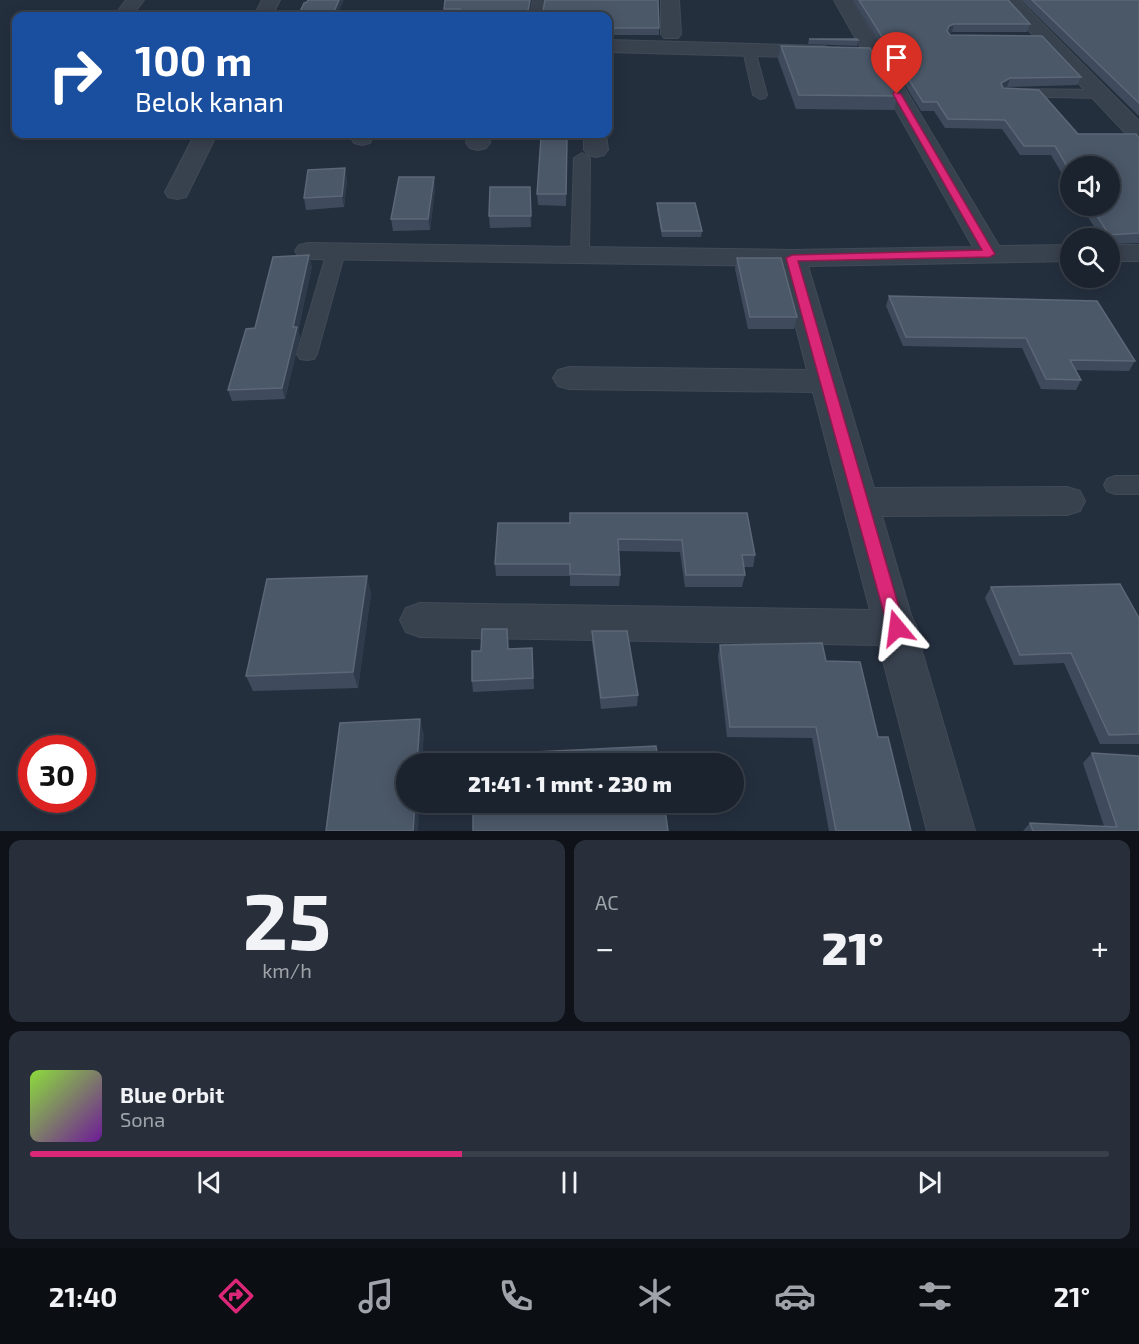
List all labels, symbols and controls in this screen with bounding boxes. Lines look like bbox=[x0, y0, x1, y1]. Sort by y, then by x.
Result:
pin bbox=[871, 32, 922, 94]
text: 100 m bbox=[135, 34, 252, 84]
icon: right bbox=[36, 36, 114, 114]
icon: arrive bbox=[880, 41, 913, 74]
text: Belok kanan bbox=[135, 85, 284, 117]
map controls bbox=[1060, 156, 1120, 288]
button: sound bbox=[1060, 156, 1120, 216]
button: search bbox=[1060, 228, 1120, 288]
position arrow bbox=[865, 596, 929, 660]
speed limit sign: 30 bbox=[18, 735, 96, 813]
text: 21:41 · 1 mnt · 230 m bbox=[468, 770, 672, 796]
text: 25 bbox=[243, 872, 331, 966]
text: AC bbox=[595, 890, 619, 914]
text: 21° bbox=[822, 920, 884, 974]
text: − bbox=[595, 927, 614, 967]
text: + bbox=[1091, 927, 1109, 967]
text: km/h bbox=[262, 958, 312, 982]
text: Blue Orbit bbox=[120, 1081, 224, 1107]
text: Sona bbox=[120, 1107, 165, 1131]
icon: previous bbox=[193, 1166, 226, 1199]
icon: pause bbox=[553, 1166, 586, 1199]
icon: next bbox=[913, 1166, 946, 1199]
icon: directions bbox=[215, 1275, 257, 1317]
icon: music bbox=[355, 1275, 397, 1317]
icon: phone bbox=[495, 1275, 537, 1317]
icon: climate bbox=[634, 1275, 676, 1317]
icon: car bbox=[774, 1275, 816, 1317]
icon: filters bbox=[914, 1275, 956, 1317]
text: 21:40 bbox=[49, 1280, 117, 1312]
text: 21° bbox=[1053, 1280, 1090, 1312]

